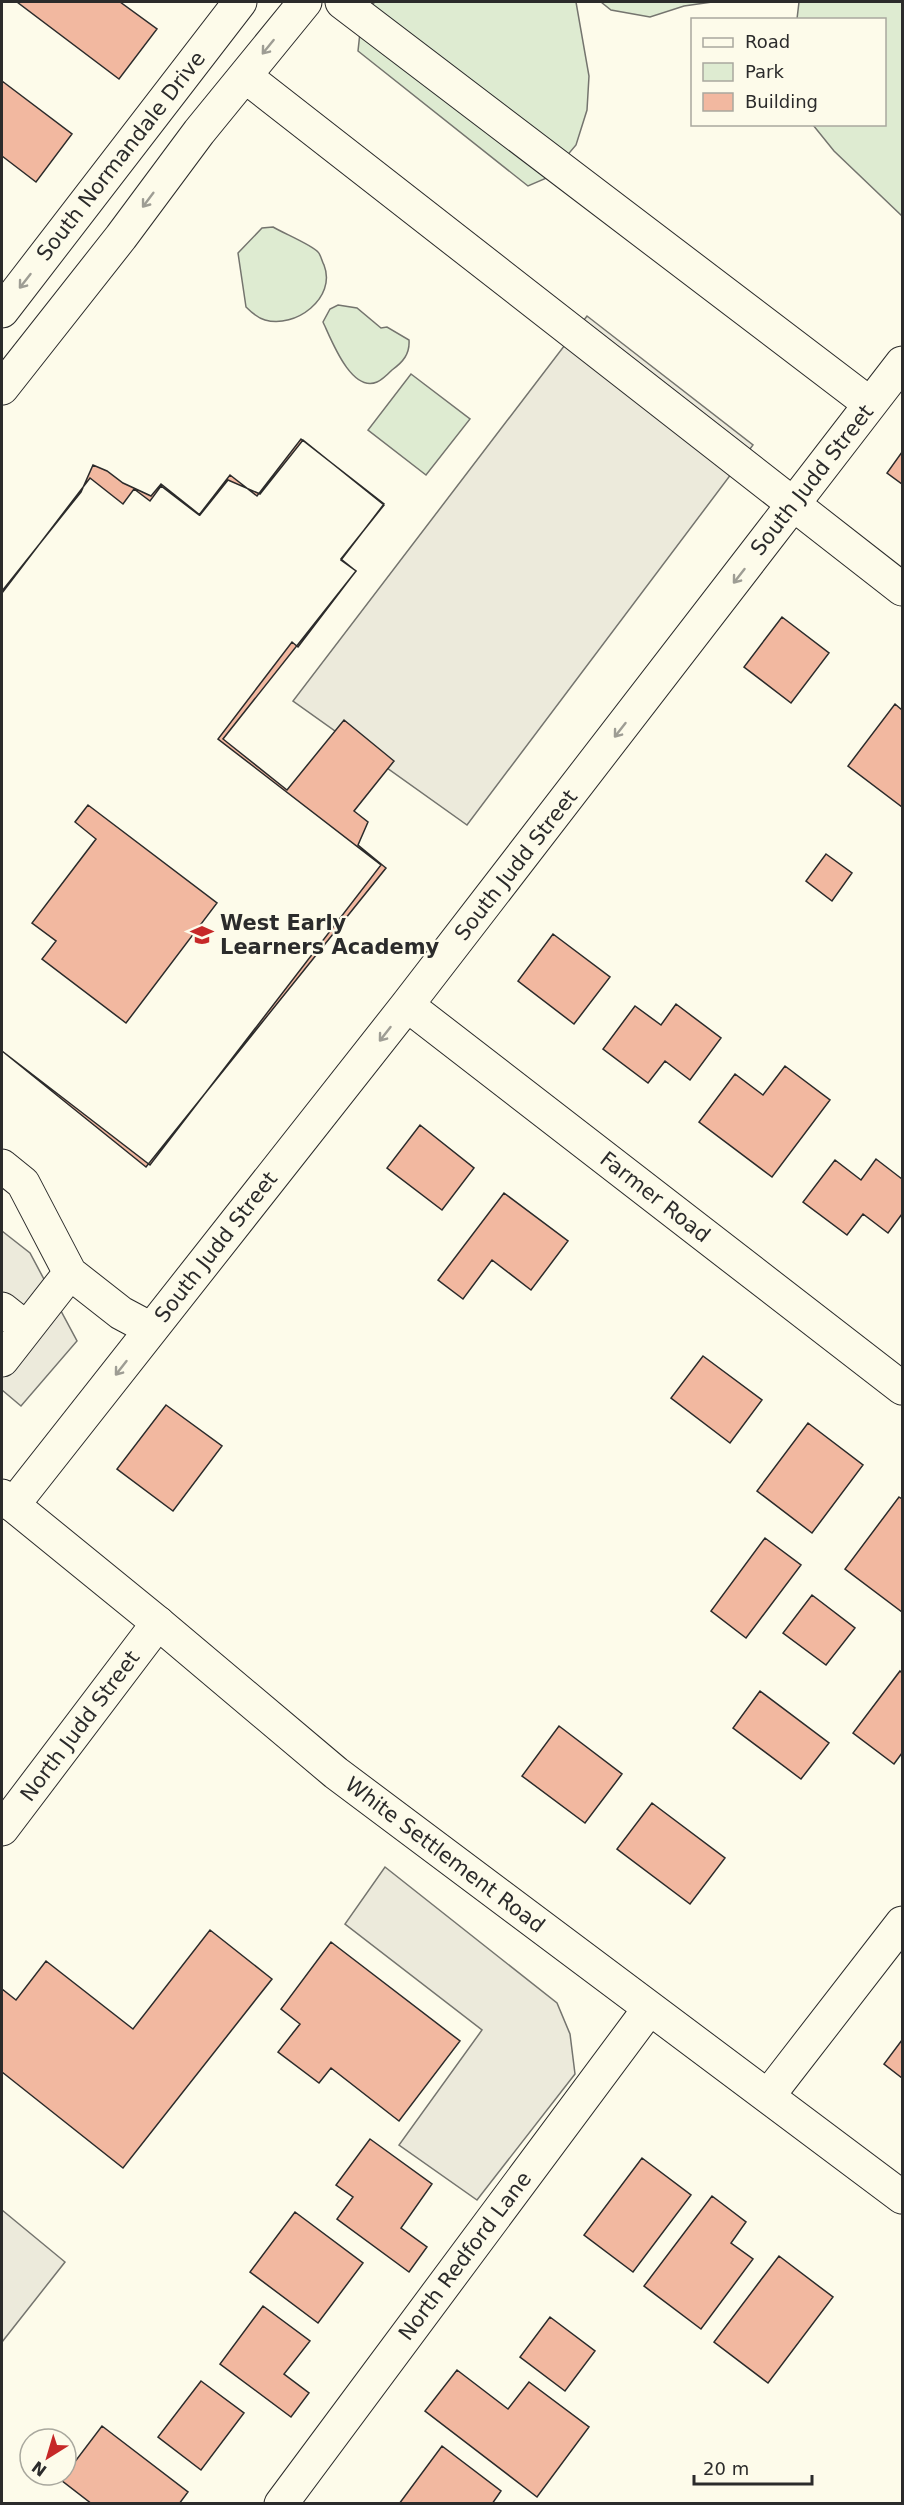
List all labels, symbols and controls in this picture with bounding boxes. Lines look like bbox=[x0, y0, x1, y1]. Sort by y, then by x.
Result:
legend bbox=[691, 18, 886, 126]
text: Road bbox=[745, 31, 790, 52]
one-way arrow bbox=[262, 39, 275, 55]
street label: South Normandale Drive bbox=[32, 47, 210, 265]
text: Park bbox=[745, 61, 784, 82]
text: Building bbox=[745, 91, 818, 112]
one-way arrow bbox=[142, 192, 155, 208]
one-way arrow bbox=[18, 273, 31, 289]
street label: South Judd Street bbox=[746, 400, 878, 560]
one-way arrow bbox=[732, 567, 745, 583]
one-way arrow bbox=[613, 722, 626, 738]
street label: South Judd Street bbox=[450, 785, 582, 945]
place label: West Early Learners Academy bbox=[220, 911, 440, 959]
school or university icon: West Early Learners Academy bbox=[189, 922, 215, 948]
one-way arrow bbox=[378, 1026, 391, 1042]
street label: Farmer Road bbox=[595, 1147, 715, 1247]
street label: South Judd Street bbox=[150, 1167, 282, 1327]
one-way arrow bbox=[114, 1360, 127, 1376]
street label: North Judd Street bbox=[16, 1646, 144, 1806]
street label: White Settlement Road bbox=[341, 1772, 549, 1938]
street label: North Redford Lane bbox=[394, 2167, 536, 2345]
north arrow bbox=[18, 2427, 78, 2487]
scale bar bbox=[694, 2448, 812, 2486]
text: N bbox=[28, 2457, 50, 2480]
text: 20 m bbox=[703, 2458, 749, 2479]

